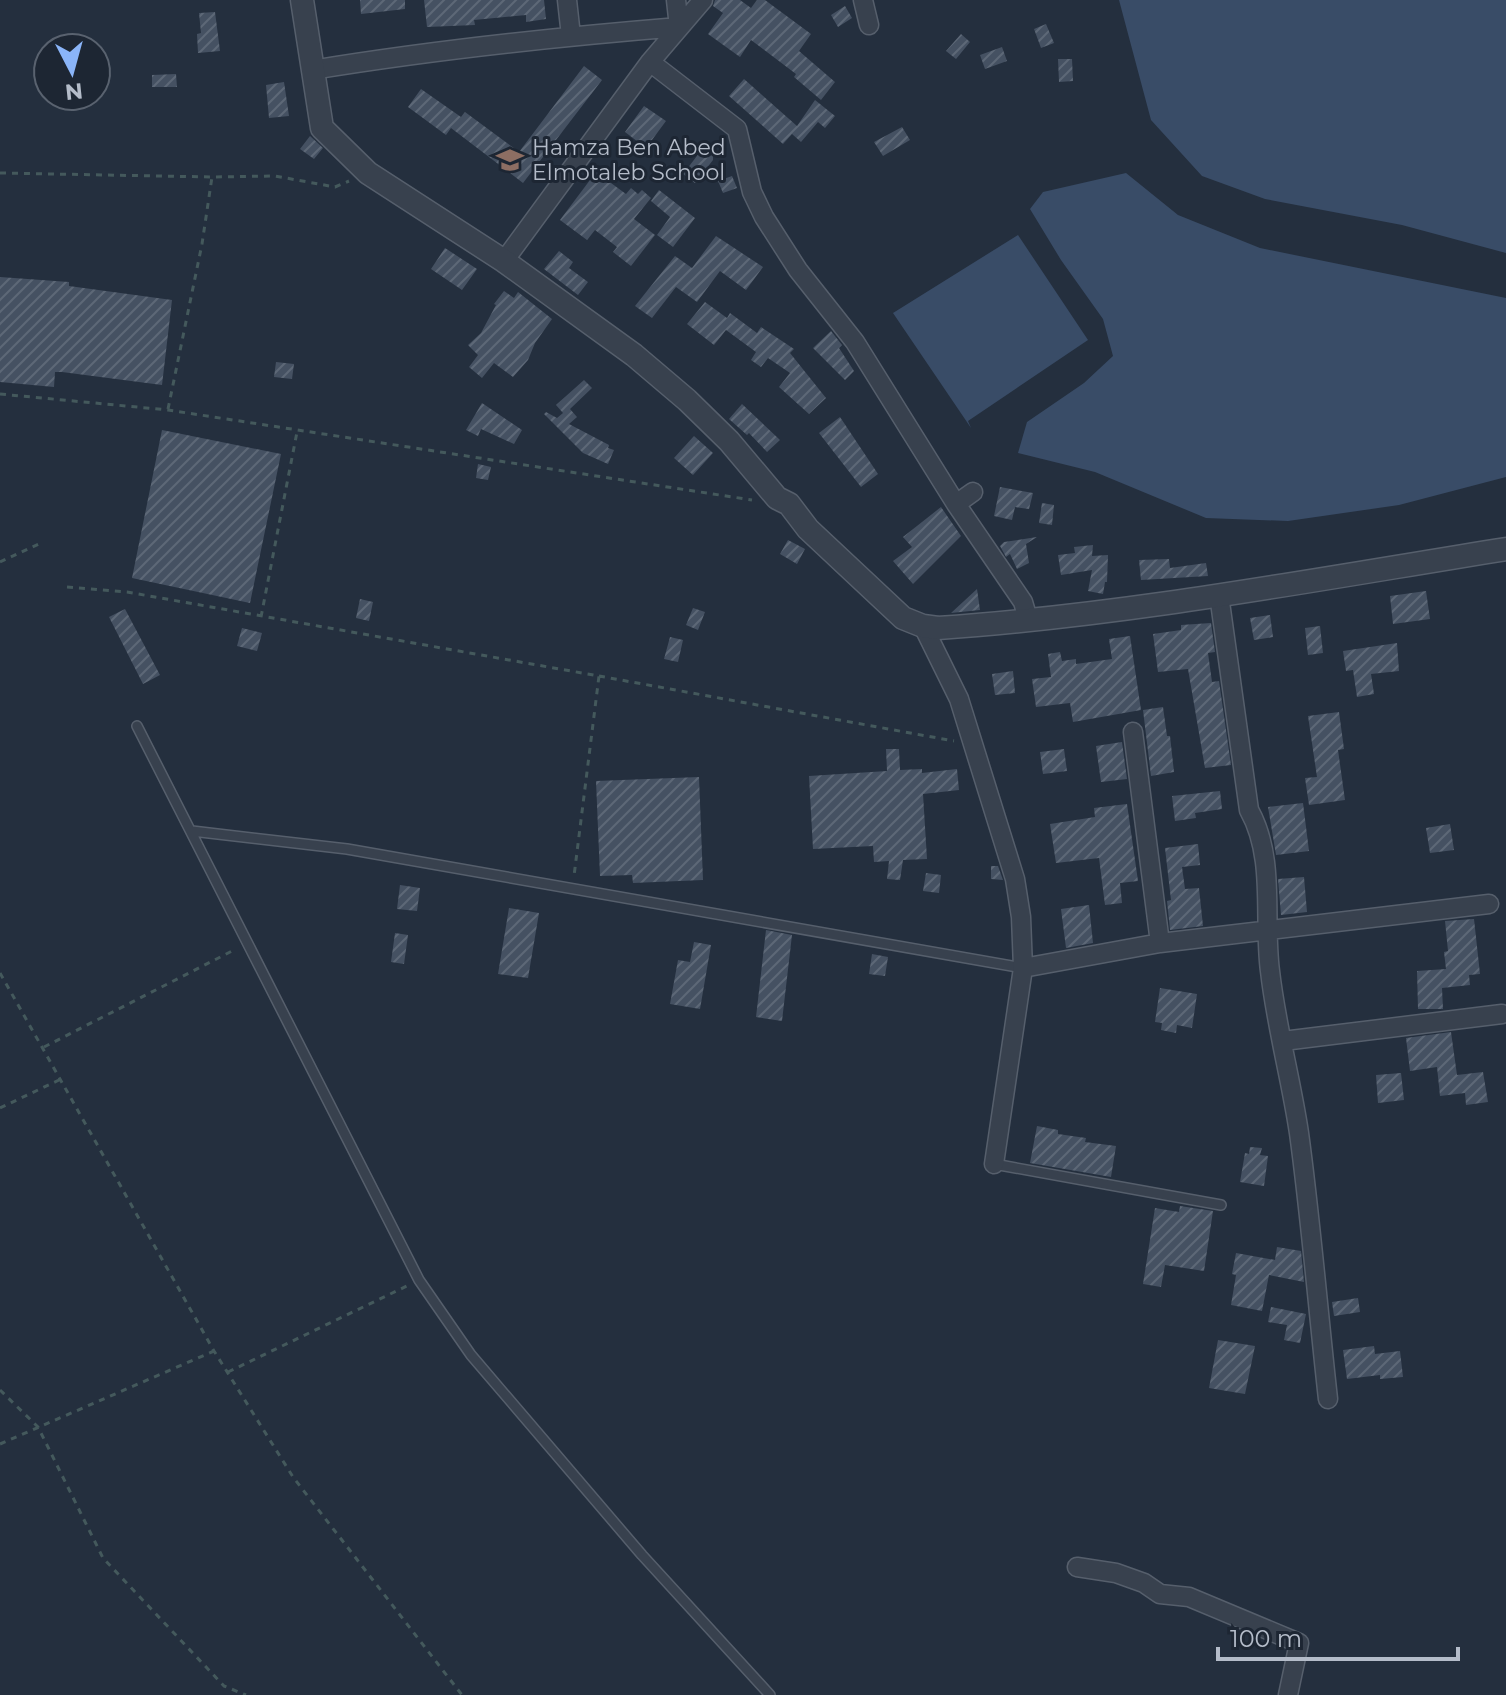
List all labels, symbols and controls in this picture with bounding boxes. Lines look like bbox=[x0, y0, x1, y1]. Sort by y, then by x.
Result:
north arrow bbox=[32, 32, 112, 112]
text: N bbox=[64, 77, 84, 106]
place label: Hamza Ben Abed Elmotaleb School bbox=[532, 134, 726, 186]
school or university icon: Hamza Ben Abed Elmotaleb School bbox=[495, 145, 525, 175]
scale bar bbox=[1218, 1611, 1458, 1661]
text: 100 m bbox=[1230, 1624, 1302, 1653]

